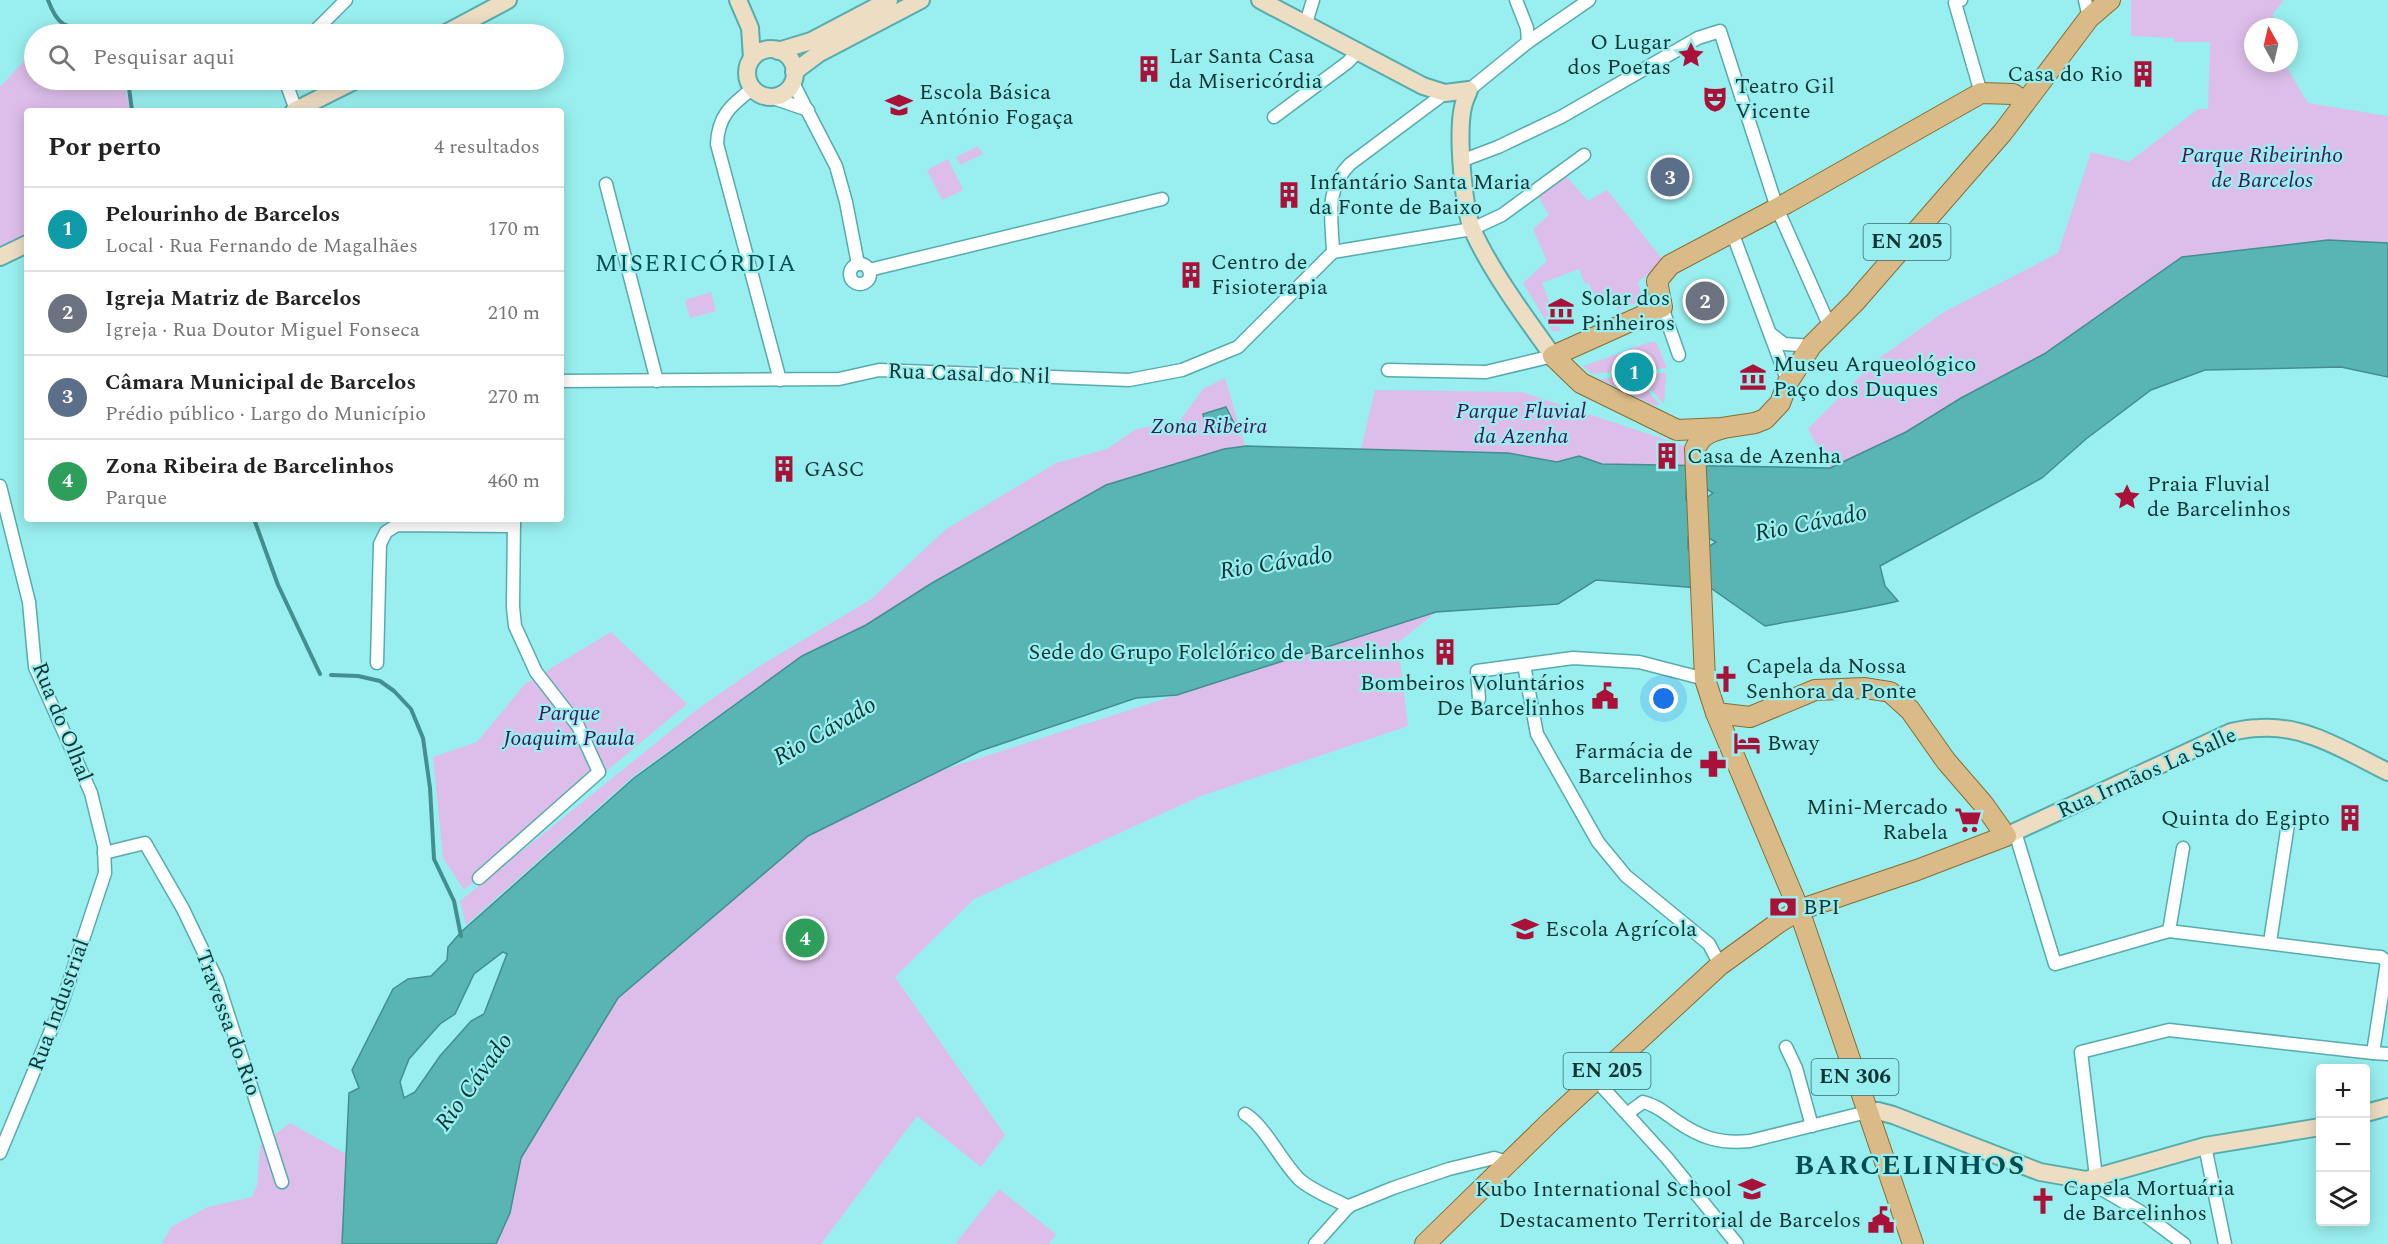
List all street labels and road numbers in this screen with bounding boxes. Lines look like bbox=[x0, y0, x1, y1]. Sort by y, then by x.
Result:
road number: EN 205 bbox=[1864, 224, 1950, 260]
street label: Rua Casal do Nil bbox=[887, 355, 1051, 393]
street label: Rua do Olhal bbox=[23, 657, 101, 787]
street label: Rua Irmãos La Salle bbox=[2052, 719, 2242, 827]
street label: Rua Industrial bbox=[20, 934, 98, 1076]
street label: Travessa do Rio bbox=[186, 945, 270, 1101]
road number: EN 205 bbox=[1564, 1053, 1650, 1089]
road number: EN 306 bbox=[1812, 1059, 1898, 1095]

